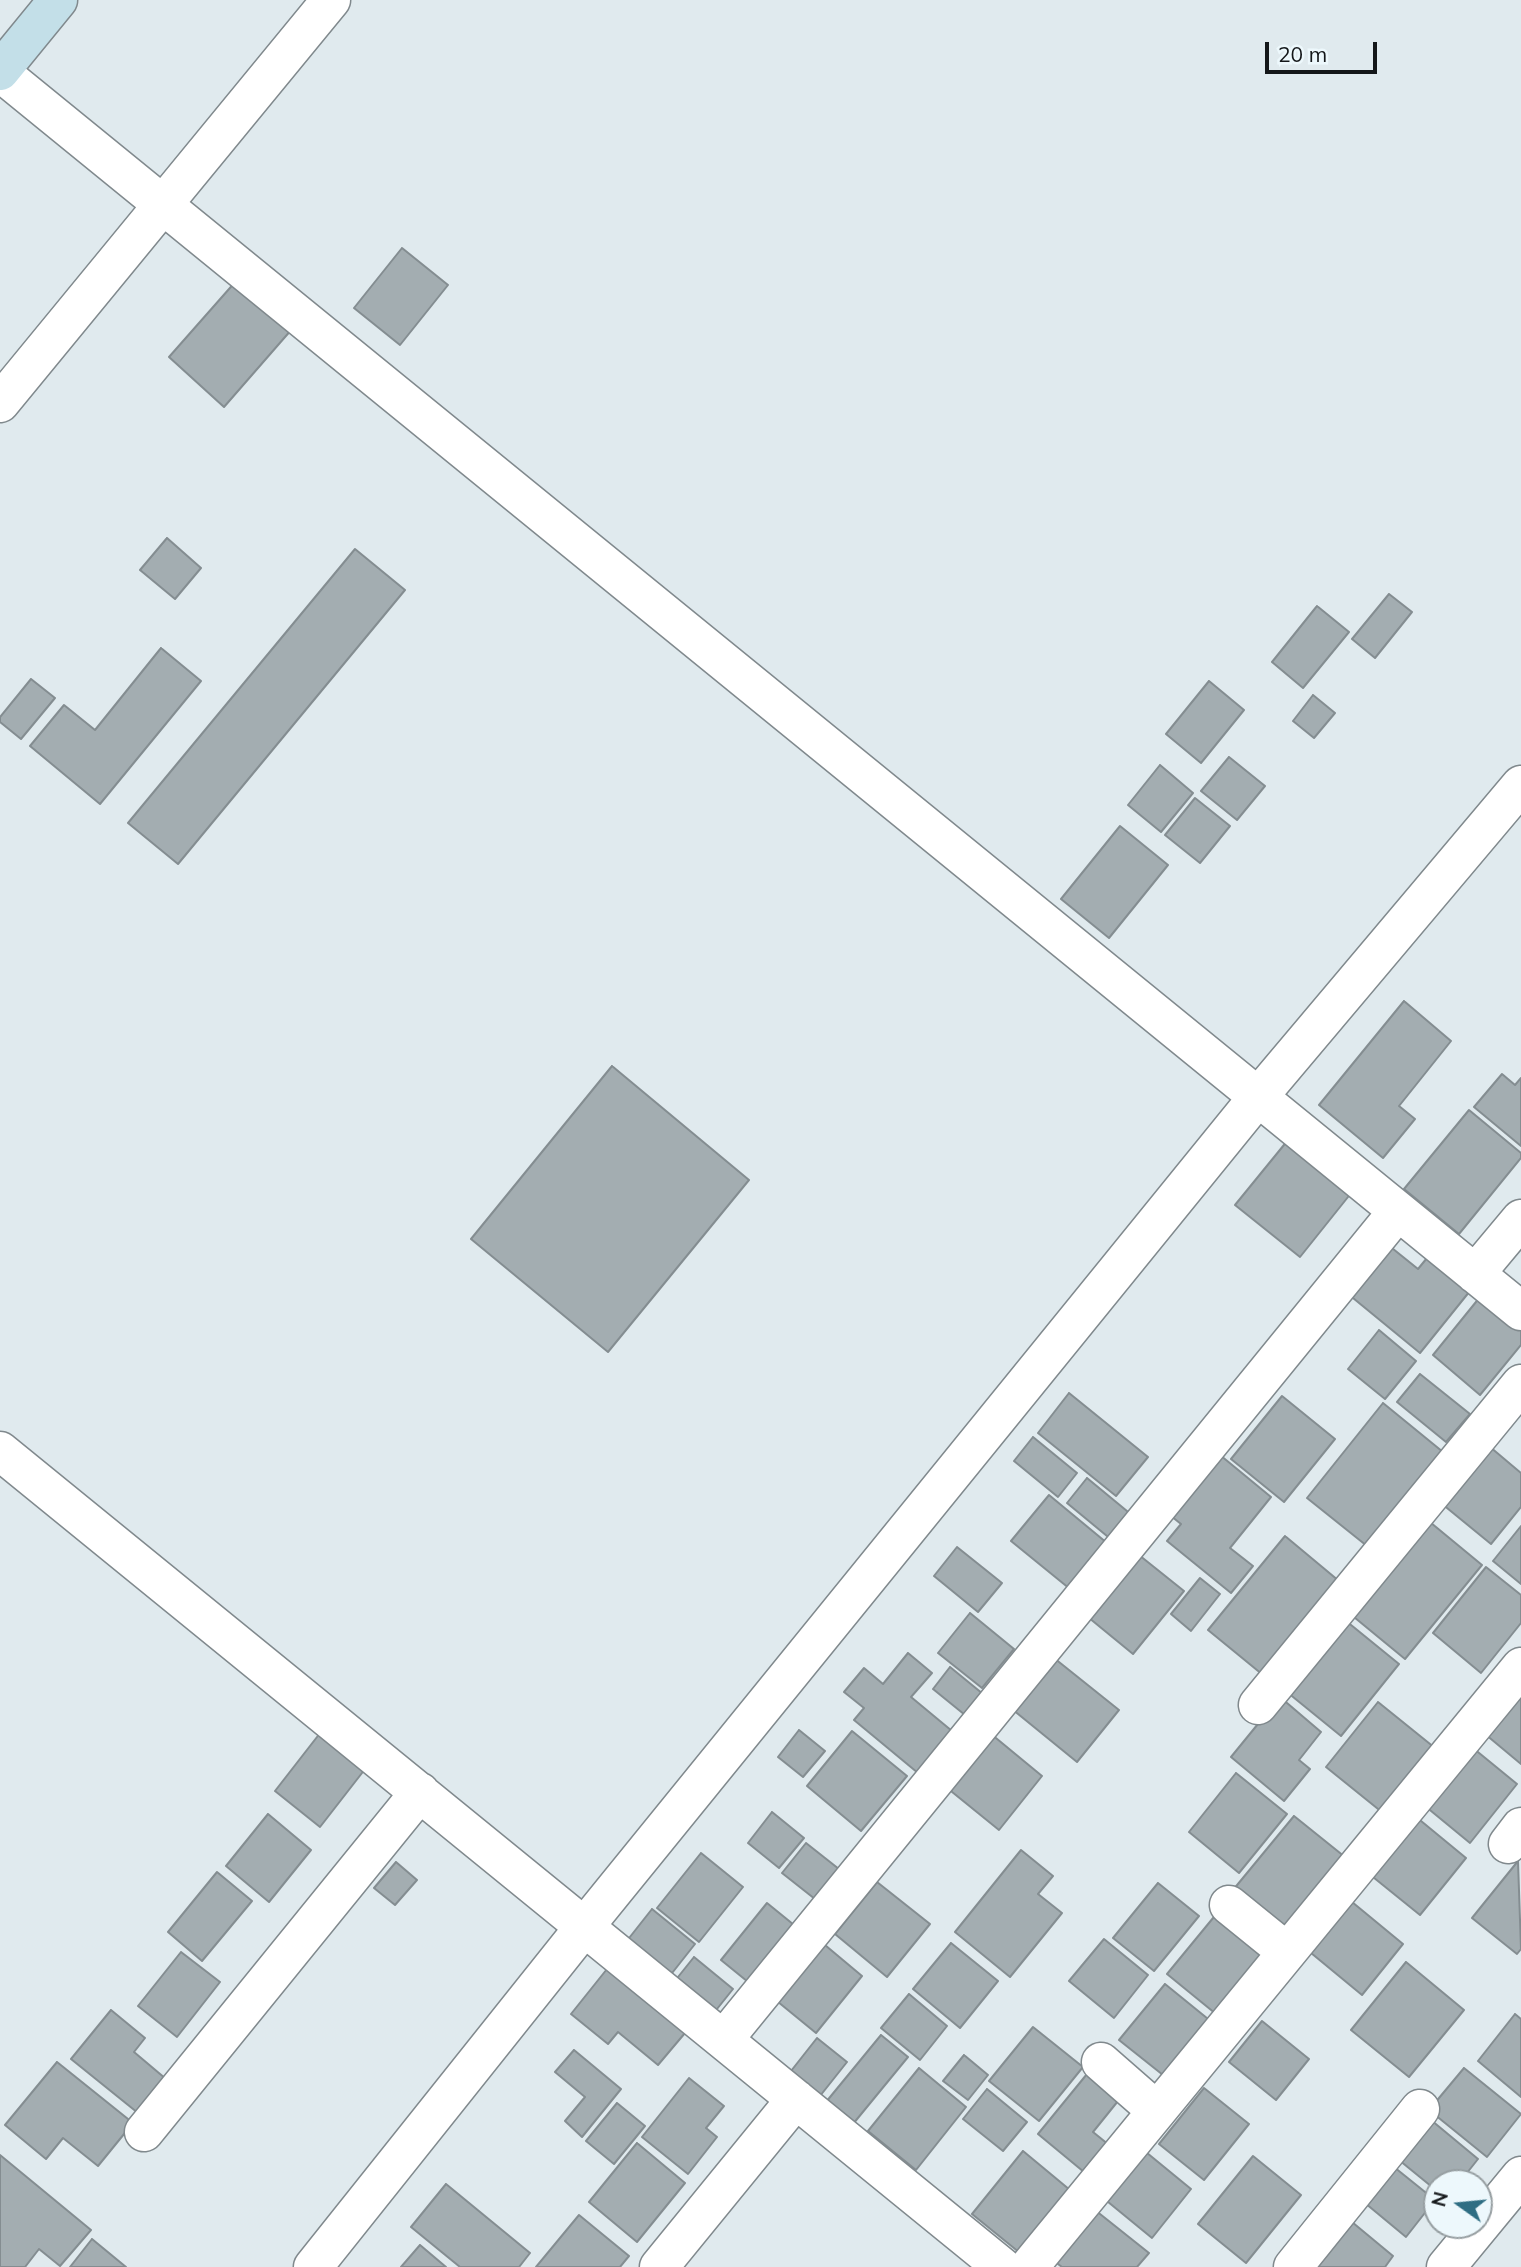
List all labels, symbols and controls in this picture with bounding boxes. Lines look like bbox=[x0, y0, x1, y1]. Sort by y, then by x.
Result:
scale bar bbox=[1269, 28, 1381, 72]
text: 20 m bbox=[1278, 41, 1327, 67]
north arrow bbox=[1423, 2169, 1493, 2239]
text: N bbox=[1426, 2189, 1453, 2209]

